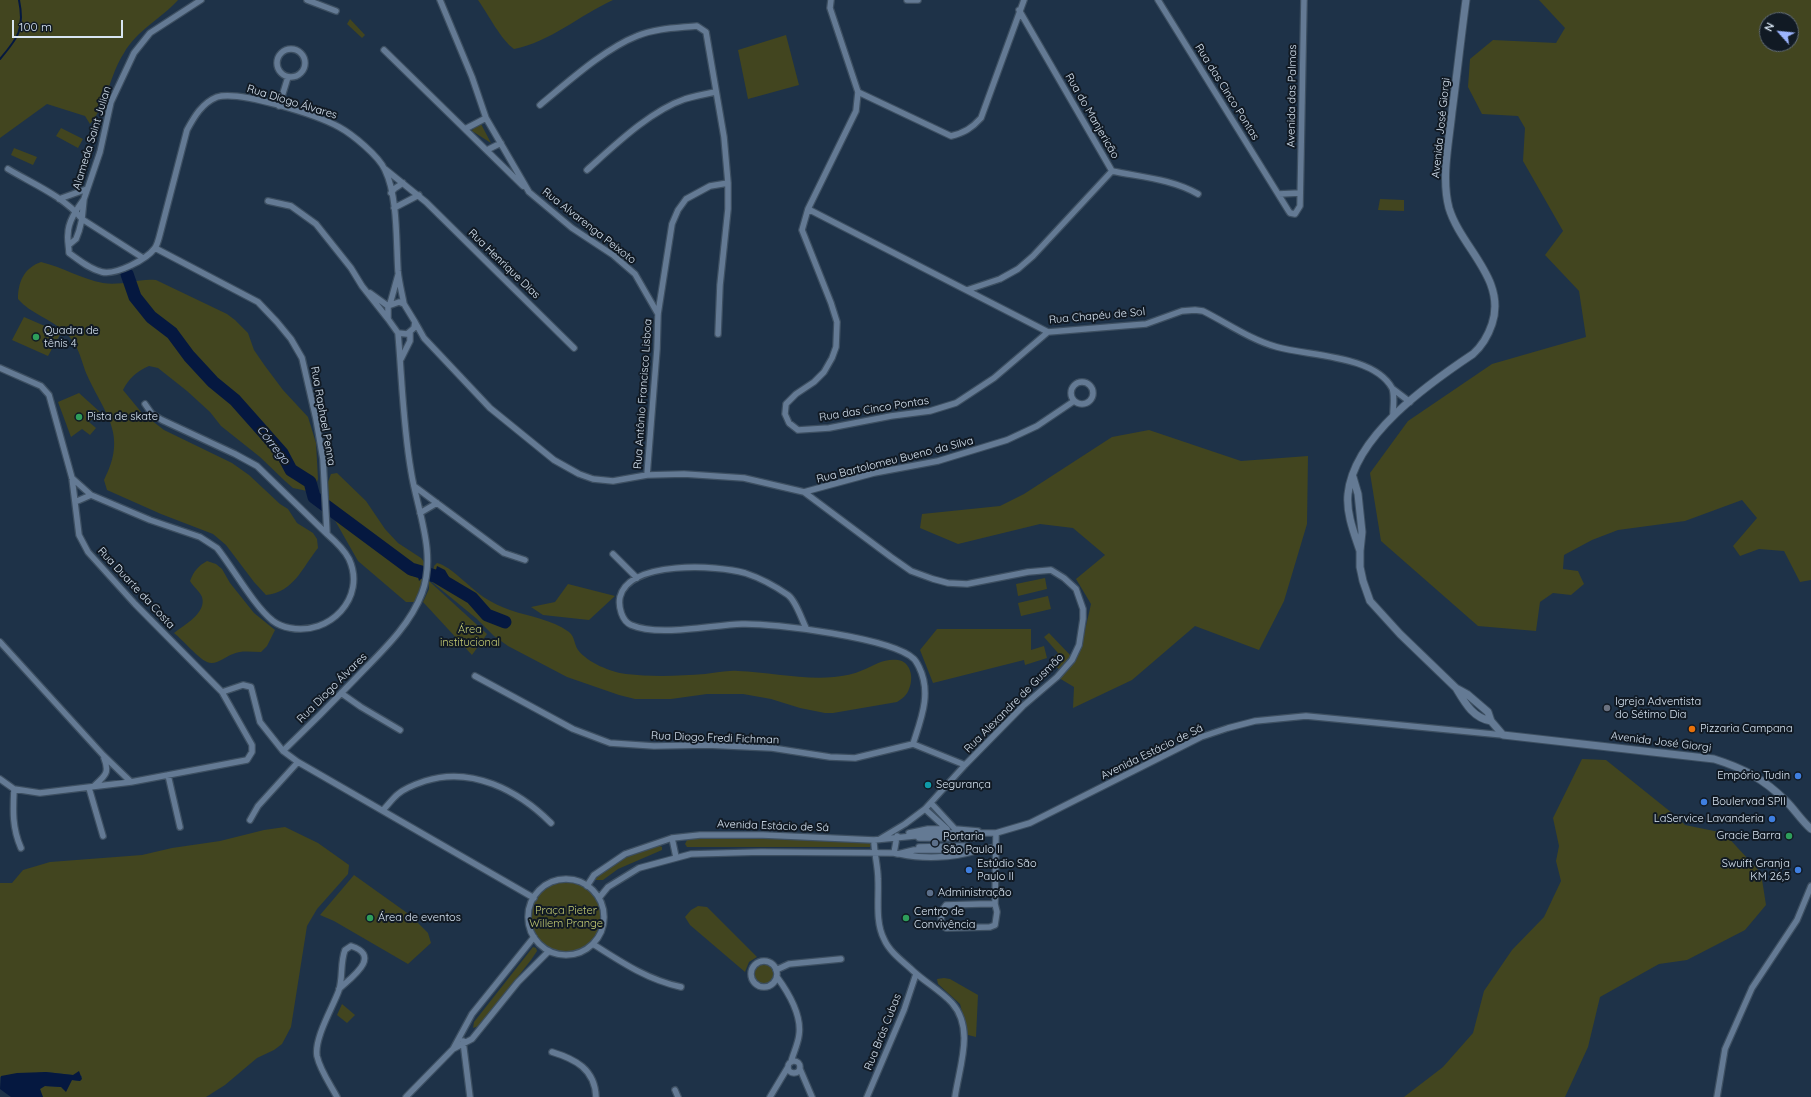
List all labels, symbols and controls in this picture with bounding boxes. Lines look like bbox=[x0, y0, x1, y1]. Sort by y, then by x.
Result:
scale bar bbox=[14, 12, 125, 38]
north arrow bbox=[1759, 12, 1799, 52]
text: 100 m bbox=[19, 19, 52, 34]
text: N bbox=[1761, 20, 1777, 34]
street label: Rua das Cinco Pontas bbox=[1192, 41, 1262, 143]
street label: Avenida das Palmas bbox=[1285, 44, 1299, 148]
street label: Rua do Manjericão bbox=[1062, 71, 1122, 161]
street label: Avenida José Giorgi bbox=[1429, 77, 1453, 179]
street label: Rua Diogo Álvares bbox=[245, 82, 339, 122]
street label: Alameda Saint Julian bbox=[70, 85, 114, 191]
street label: Rua Alvarenga Peixoto bbox=[540, 185, 638, 267]
street label: Rua Henrique Dias bbox=[465, 226, 543, 302]
street label: Rua Chapéu de Sol bbox=[1048, 305, 1146, 327]
street label: Rua Antônio Francisco Lisboa bbox=[631, 318, 655, 470]
place label: Quadra de tênis 4 bbox=[44, 324, 99, 350]
marker: Quadra de tênis 4 bbox=[31, 332, 41, 342]
street label: Rua Raphael Penna bbox=[308, 365, 338, 467]
street label: Rua das Cinco Pontas bbox=[818, 394, 930, 424]
place label: Pista de skate bbox=[87, 410, 158, 424]
marker: Pista de skate bbox=[74, 412, 84, 422]
water label: Córrego bbox=[253, 423, 293, 467]
street label: Rua Bartolomeu Bueno da Silva bbox=[815, 434, 975, 486]
street label: Rua Duarte da Costa bbox=[95, 544, 177, 632]
park label: Área institucional bbox=[440, 623, 500, 649]
street label: Rua Diogo Álvares bbox=[294, 650, 370, 726]
street label: Rua Alexandre de Gusmão bbox=[961, 650, 1067, 756]
place label: Igreja Adventista do Sétimo Dia bbox=[1615, 695, 1701, 721]
marker: Igreja Adventista do Sétimo Dia bbox=[1602, 703, 1612, 713]
street label: Avenida Estácio de Sá bbox=[1099, 722, 1205, 782]
place label: Pizzaria Campana bbox=[1700, 722, 1793, 736]
marker: Pizzaria Campana bbox=[1687, 724, 1697, 734]
street label: Rua Diogo Fredi Fichman bbox=[651, 729, 779, 747]
street label: Avenida José Giorgi bbox=[1610, 729, 1712, 755]
place label: Empório Tudin bbox=[1717, 769, 1790, 783]
marker: Empório Tudin bbox=[1793, 771, 1803, 781]
place label: Segurança bbox=[936, 778, 991, 792]
marker: Segurança bbox=[923, 780, 933, 790]
place label: Boulervad SPII bbox=[1712, 795, 1786, 809]
marker: Boulervad SPII bbox=[1699, 797, 1709, 807]
place label: LaService Lavanderia bbox=[1654, 812, 1764, 826]
marker: LaService Lavanderia bbox=[1767, 814, 1777, 824]
street label: Avenida Estácio de Sá bbox=[717, 817, 829, 835]
place label: Gracie Barra bbox=[1716, 829, 1781, 843]
place label: Portaria São Paulo II bbox=[943, 830, 1002, 856]
marker: Gracie Barra bbox=[1784, 831, 1794, 841]
marker: Portaria São Paulo II bbox=[930, 838, 940, 848]
place label: Estúdio São Paulo II bbox=[977, 857, 1037, 883]
place label: Swuift Granja KM 26,5 bbox=[1722, 857, 1790, 883]
marker: Estúdio São Paulo II bbox=[964, 865, 974, 875]
marker: Swuift Granja KM 26,5 bbox=[1793, 865, 1803, 875]
place label: Administração bbox=[938, 886, 1012, 900]
marker: Administração bbox=[925, 888, 935, 898]
park label: Praça Pieter Willem Prange bbox=[529, 904, 603, 930]
place label: Centro de Convivência bbox=[914, 905, 975, 931]
place label: Área de eventos bbox=[378, 911, 461, 925]
marker: Área de eventos bbox=[365, 913, 375, 923]
marker: Centro de Convivência bbox=[901, 913, 911, 923]
street label: Rua Brás Cubas bbox=[862, 992, 904, 1072]

